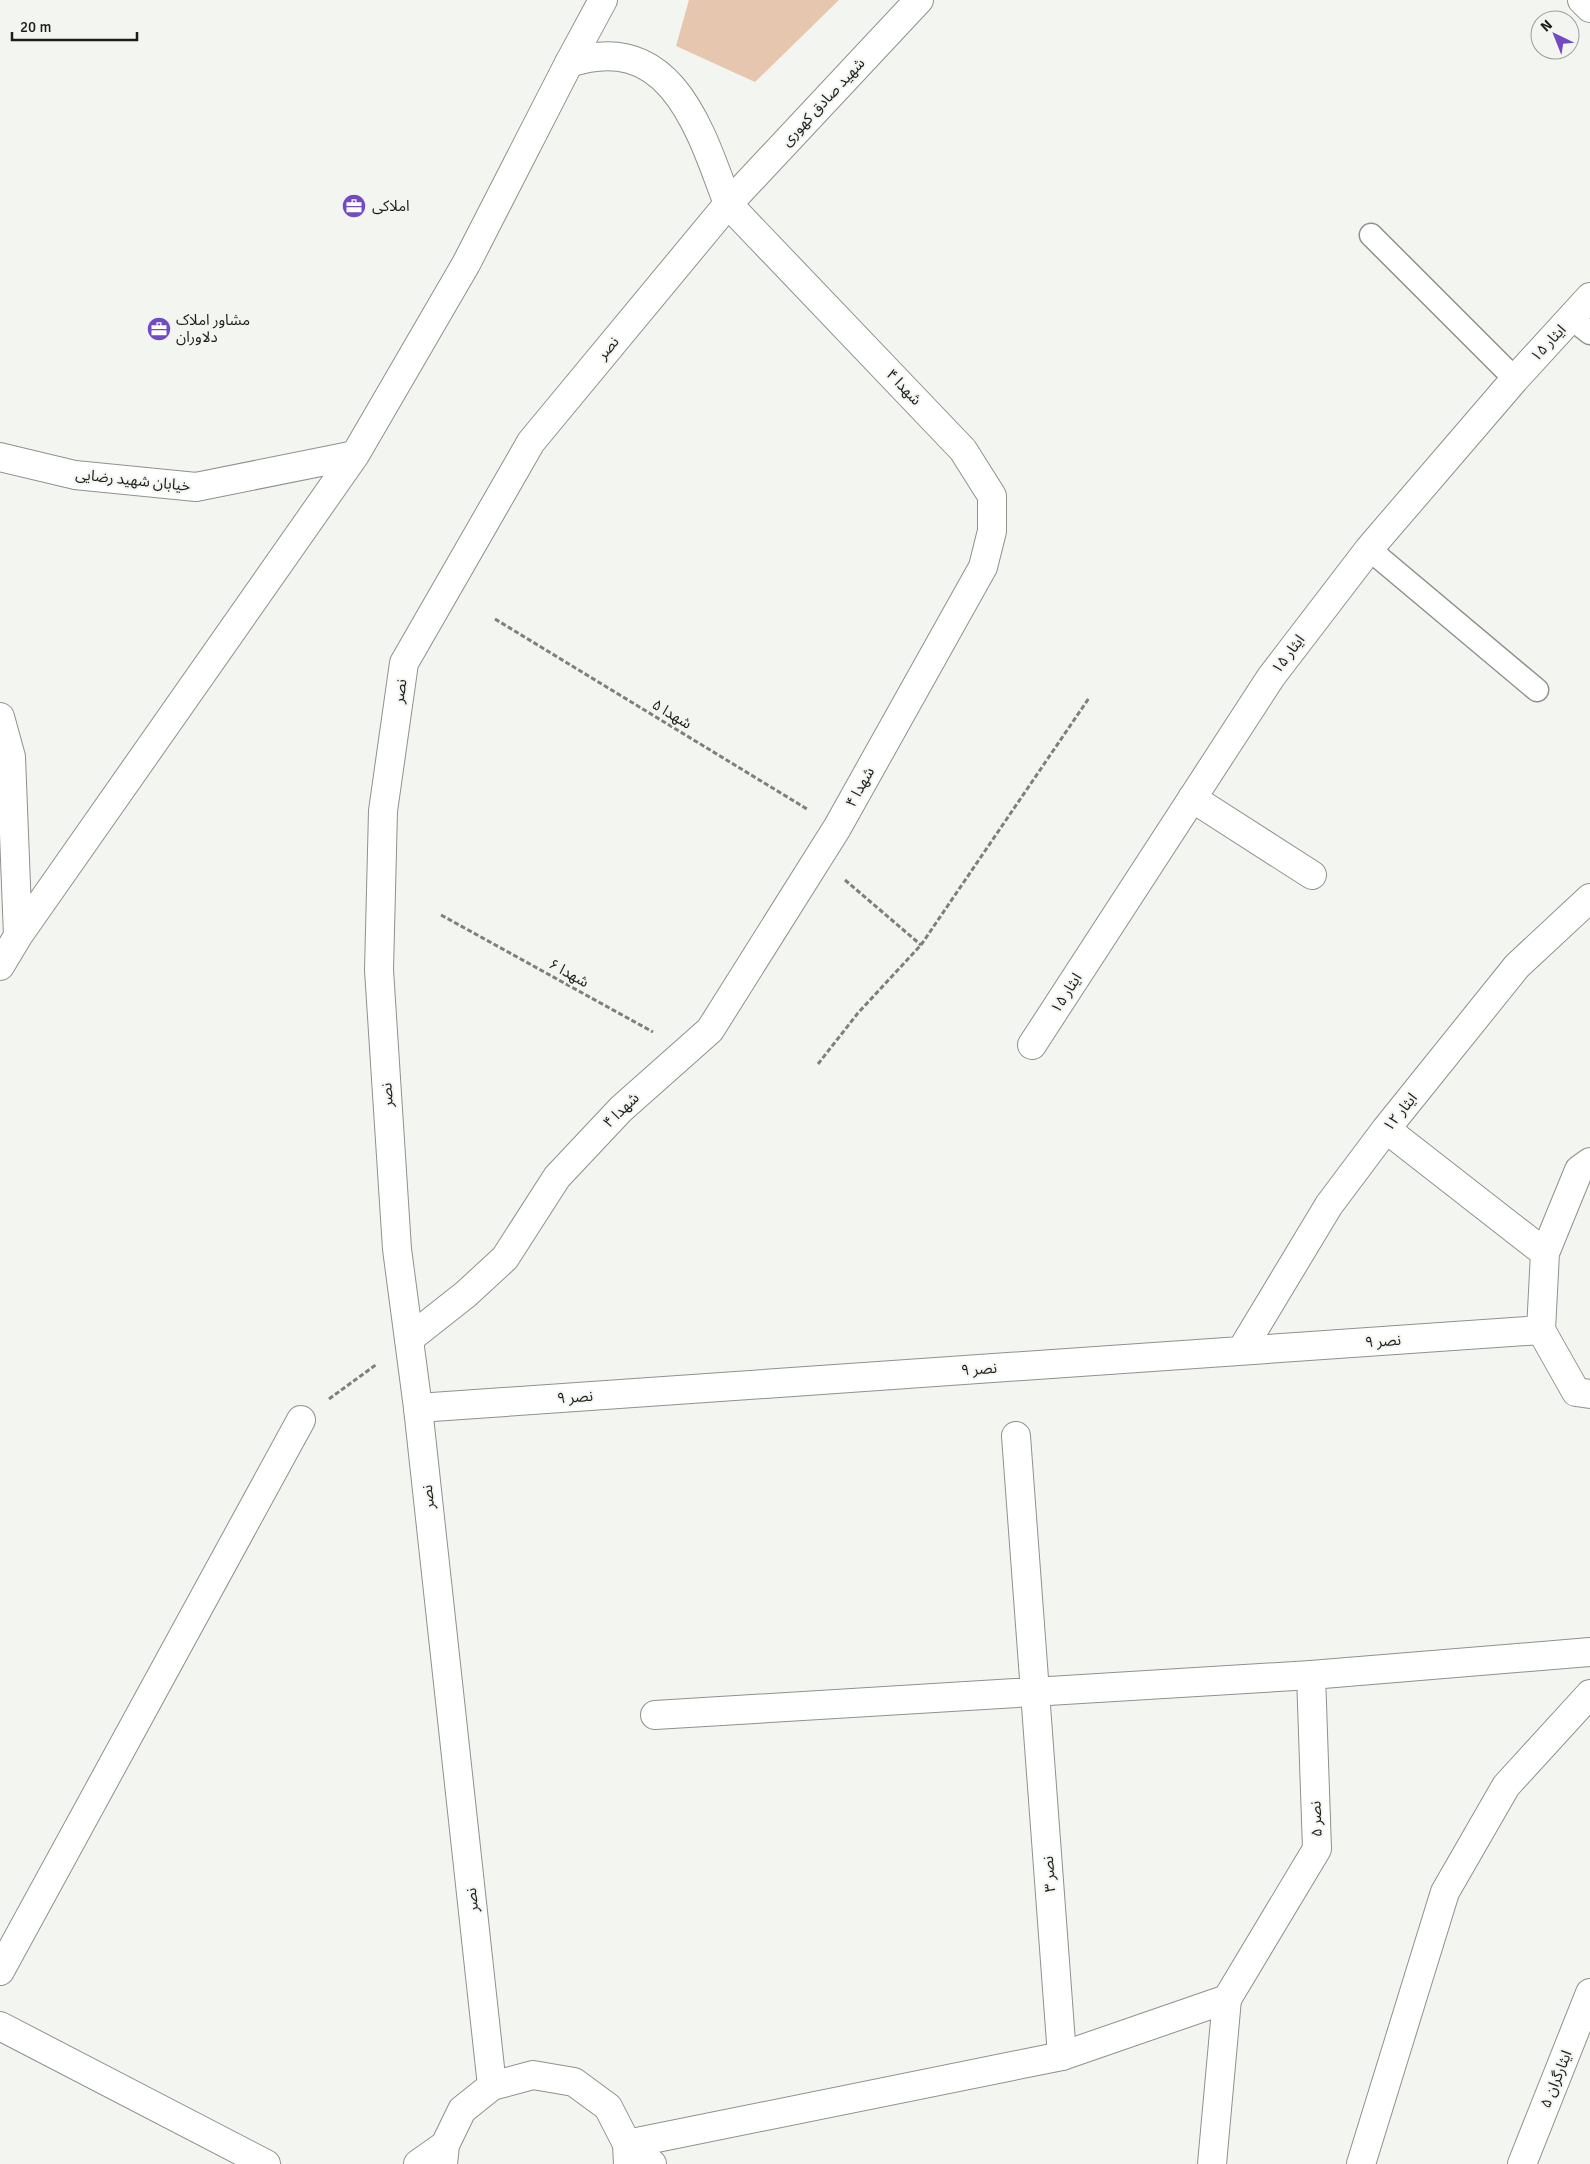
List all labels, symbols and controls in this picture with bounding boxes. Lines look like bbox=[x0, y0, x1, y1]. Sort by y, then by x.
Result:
scale bar bbox=[12, 10, 138, 42]
north arrow bbox=[1530, 10, 1580, 60]
text: N bbox=[1537, 16, 1556, 35]
text: 20 m bbox=[20, 18, 51, 36]
street label: شهید صادق کهوری bbox=[778, 54, 869, 150]
office icon: املاکی bbox=[341, 193, 367, 219]
place label: املاکی bbox=[372, 197, 410, 215]
place label: مشاور املاک دلاوران bbox=[176, 311, 250, 346]
office icon: مشاور املاک دلاوران bbox=[146, 316, 172, 342]
street label: ایثار ۱۵ bbox=[1526, 321, 1570, 365]
street label: نصر bbox=[593, 333, 623, 364]
street label: شهدا ۴ bbox=[883, 365, 926, 409]
street label: خیابان شهید رضایی bbox=[75, 465, 192, 495]
street label: ایثار ۱۵ bbox=[1268, 631, 1308, 677]
street label: نصر bbox=[389, 678, 411, 705]
street label: شهدا ۵ bbox=[649, 695, 695, 733]
street label: شهدا ۴ bbox=[842, 764, 878, 810]
street label: شهدا ۶ bbox=[546, 955, 592, 991]
street label: ایثار ۱۵ bbox=[1046, 970, 1086, 1016]
street label: نصر bbox=[377, 1082, 397, 1109]
street label: شهدا ۴ bbox=[599, 1088, 643, 1131]
street label: ایثار ۱۲ bbox=[1379, 1089, 1421, 1135]
street label: نصر ۹ bbox=[1364, 1331, 1402, 1351]
street label: نصر ۹ bbox=[960, 1359, 998, 1379]
street label: نصر ۹ bbox=[556, 1387, 594, 1407]
street label: نصر bbox=[418, 1484, 438, 1511]
street label: نصر ۵ bbox=[1306, 1801, 1326, 1837]
street label: نصر ۳ bbox=[1039, 1855, 1059, 1893]
street label: نصر bbox=[462, 1887, 482, 1914]
street label: ایثارگران ۵ bbox=[1536, 2048, 1576, 2110]

